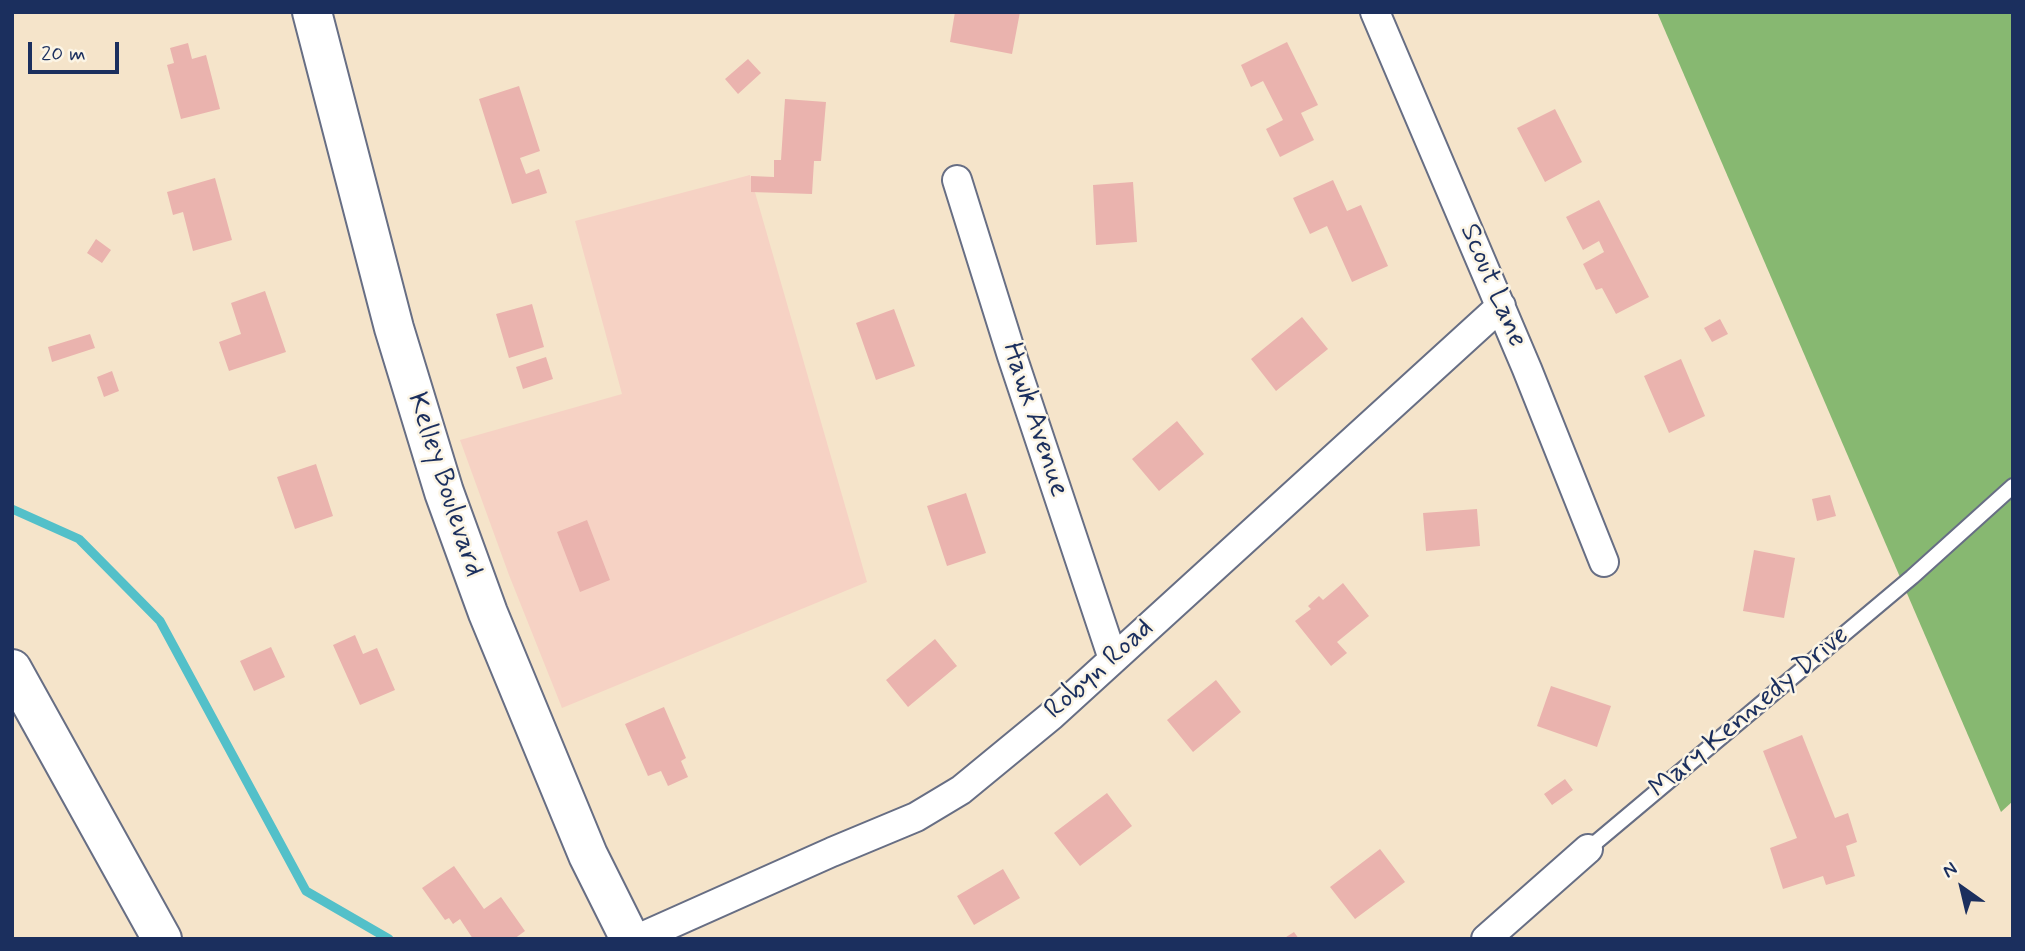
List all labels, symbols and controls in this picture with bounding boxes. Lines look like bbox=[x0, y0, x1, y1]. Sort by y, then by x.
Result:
scale bar bbox=[32, 28, 122, 72]
text: 20 m bbox=[41, 40, 86, 68]
street label: Scout Lane bbox=[1451, 219, 1533, 353]
street label: Hawk Avenue bbox=[993, 339, 1075, 501]
street label: Kelley Boulevard bbox=[398, 389, 490, 581]
street label: Robyn Road bbox=[1039, 612, 1161, 728]
street label: Mary Kennedy Drive bbox=[1643, 620, 1857, 806]
north arrow bbox=[1927, 853, 1997, 923]
text: N bbox=[1938, 856, 1962, 884]

